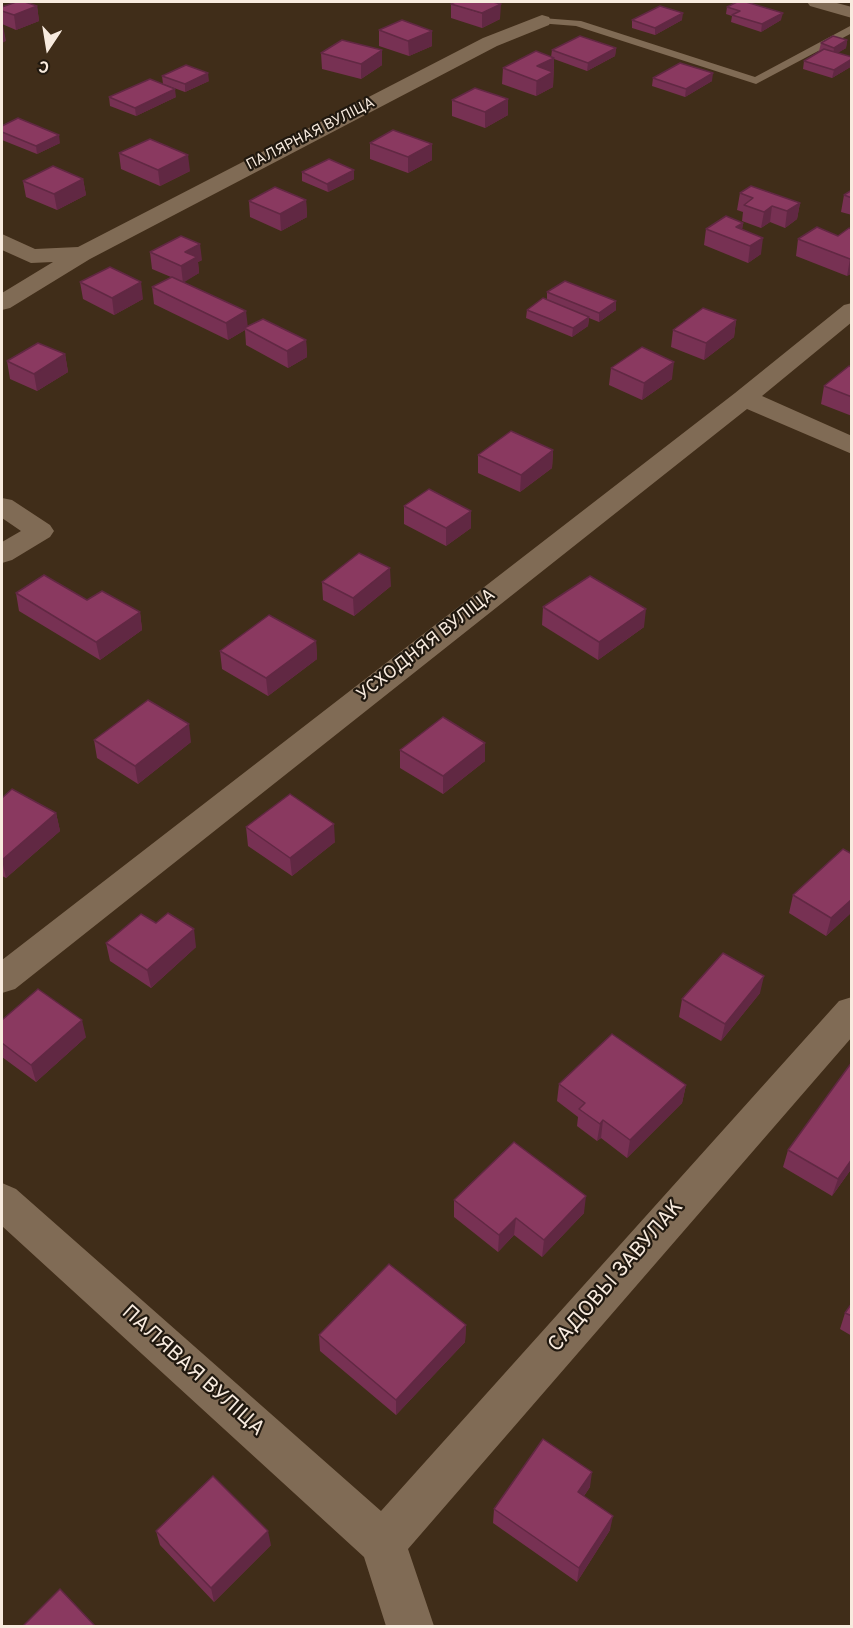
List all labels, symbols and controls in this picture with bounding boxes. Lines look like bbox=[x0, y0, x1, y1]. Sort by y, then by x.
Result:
north arrow bbox=[18, 18, 78, 78]
text: С bbox=[37, 55, 51, 76]
street label: ПАЛЯРНАЯ ВУЛІЦА bbox=[244, 95, 378, 175]
street label: УСХОДНЯЯ ВУЛІЦА bbox=[353, 585, 501, 707]
street label: САДОВЫ ЗАВУЛАК bbox=[544, 1196, 690, 1358]
street label: ПАЛЯВАЯ ВУЛІЦА bbox=[115, 1301, 269, 1443]

